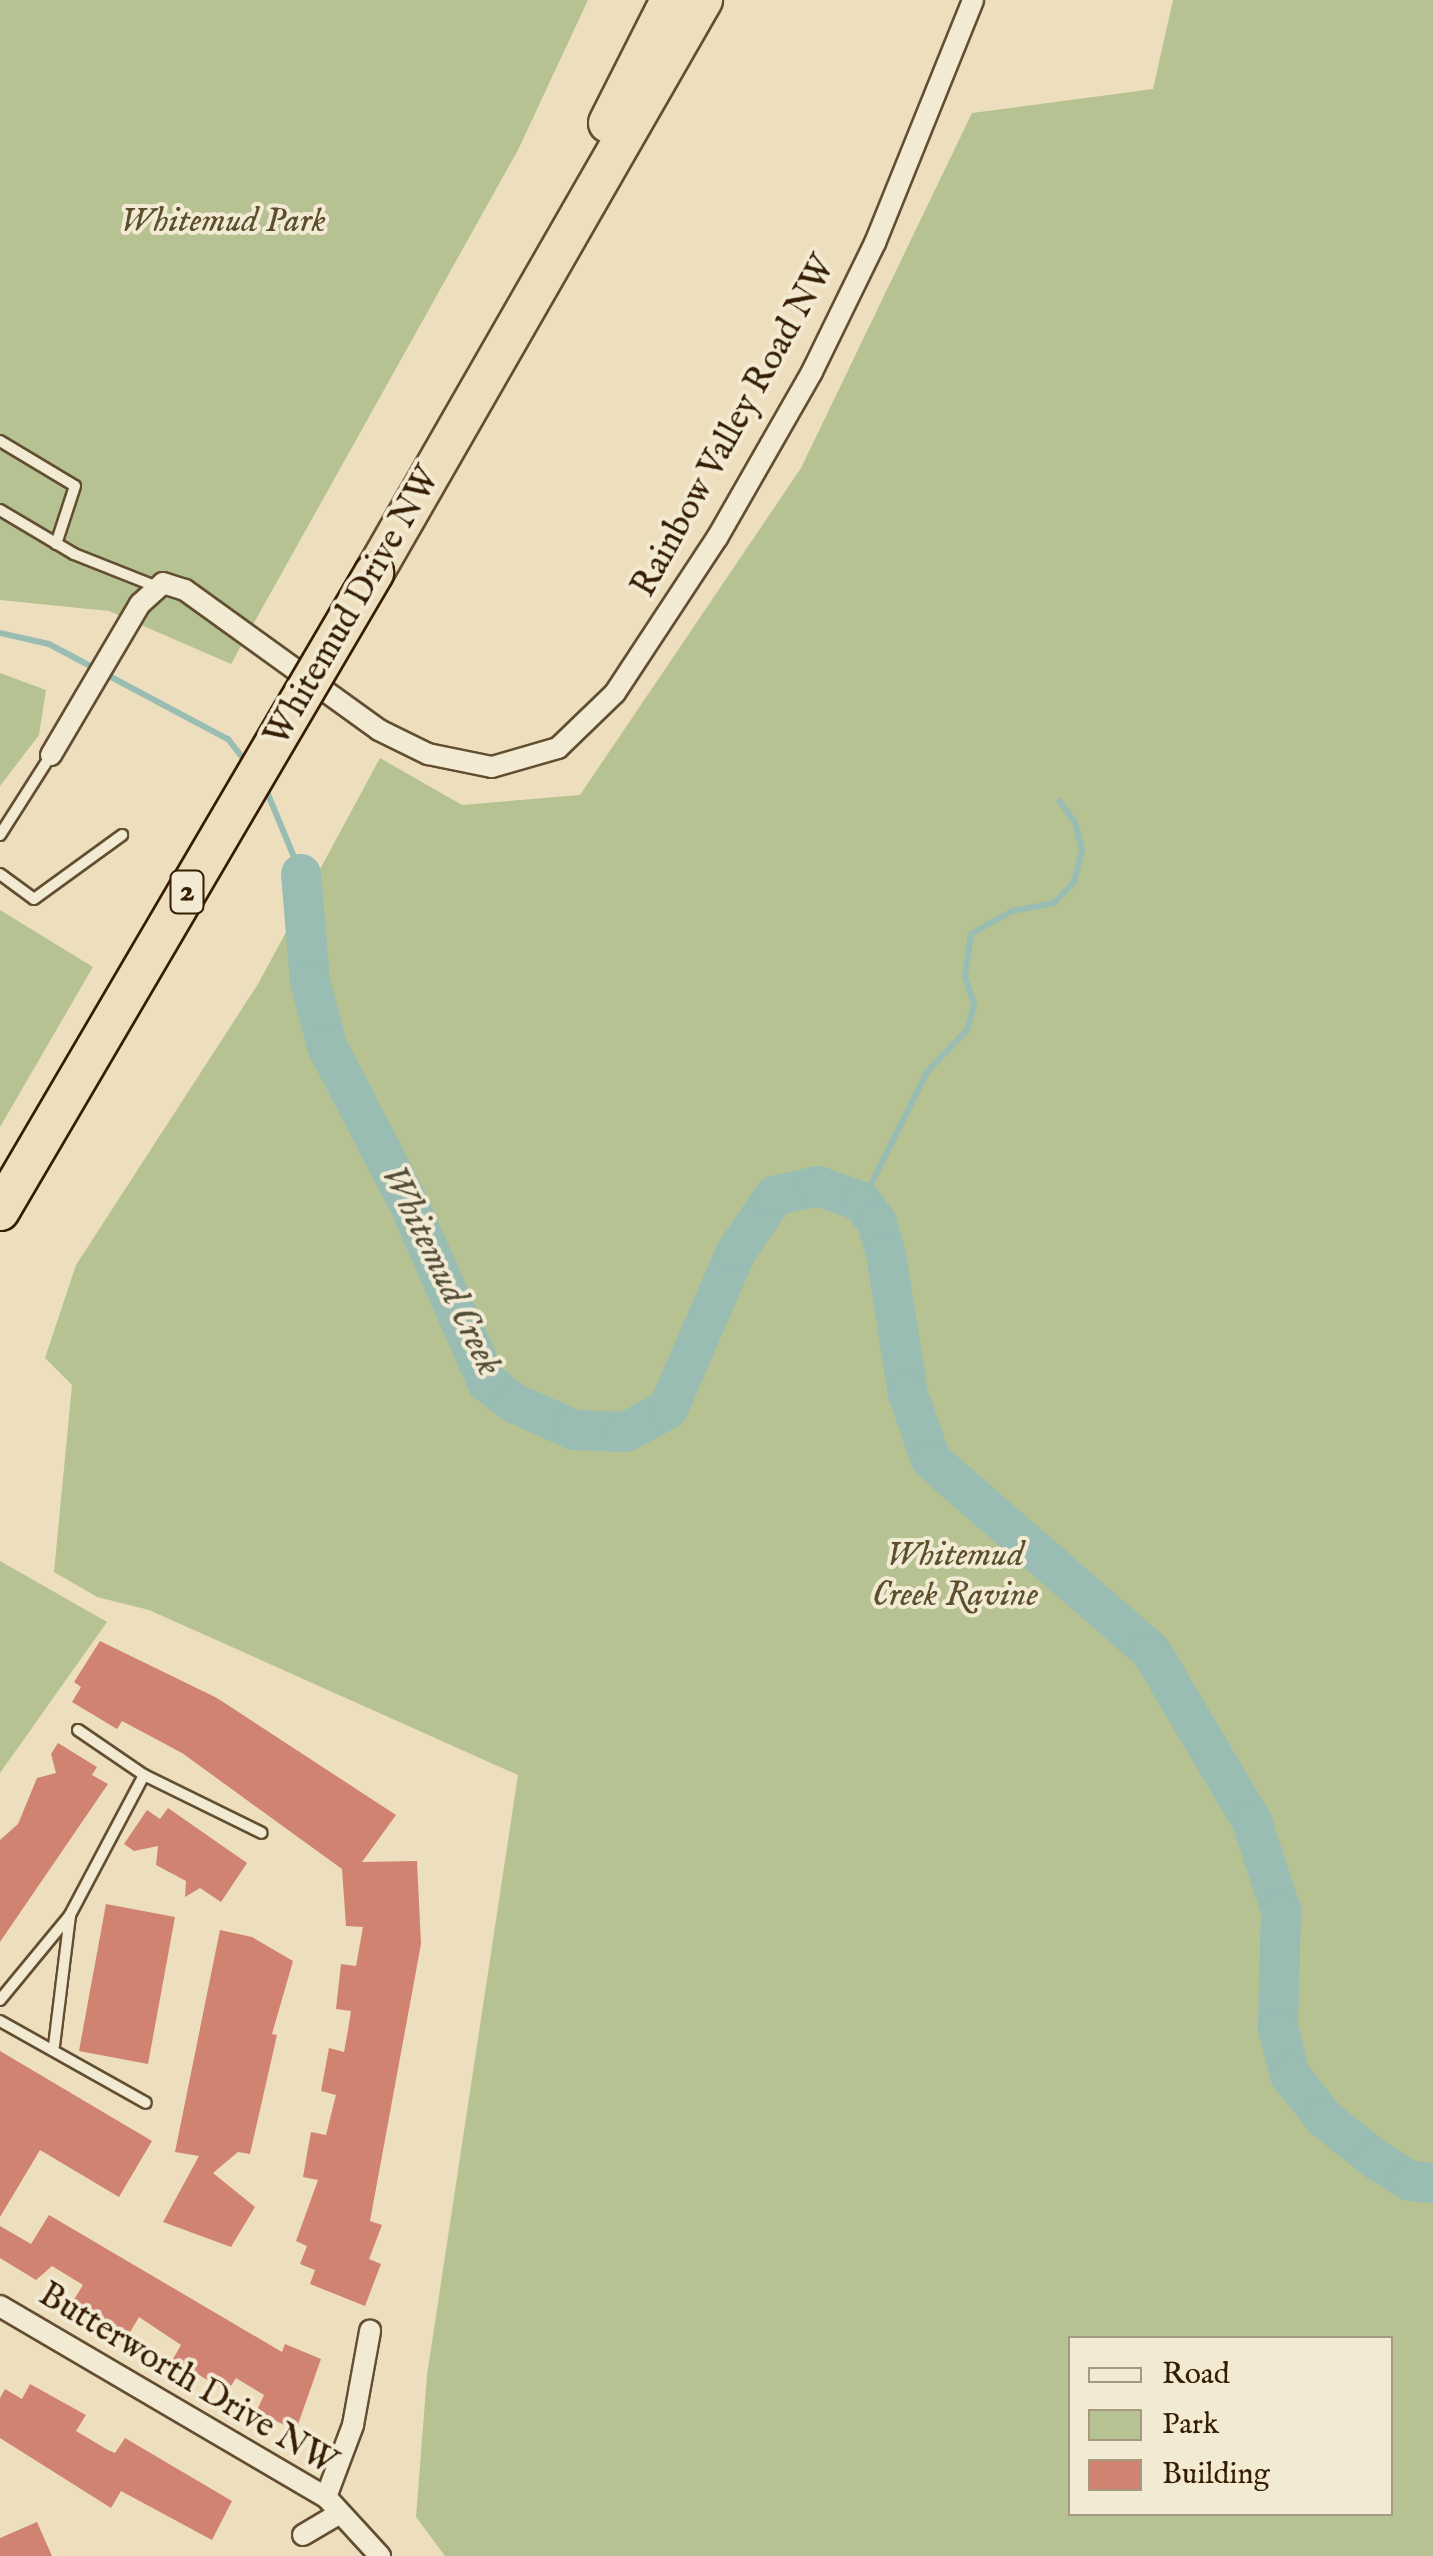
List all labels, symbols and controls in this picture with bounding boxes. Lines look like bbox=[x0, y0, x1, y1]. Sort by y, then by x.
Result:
park label: Whitemud Park bbox=[120, 201, 326, 243]
street label: Rainbow Valley Road NW bbox=[624, 249, 846, 605]
street label: Whitemud Drive NW bbox=[257, 460, 451, 754]
road number: 2 bbox=[167, 865, 207, 919]
water label: Whitemud Creek bbox=[369, 1158, 511, 1384]
park label: Whitemud Creek Ravine bbox=[872, 1535, 1038, 1617]
street label: Butterworth Drive NW bbox=[31, 2275, 343, 2485]
legend bbox=[1068, 2336, 1393, 2516]
text: Road bbox=[1162, 2356, 1230, 2394]
text: Park bbox=[1162, 2406, 1219, 2444]
text: Building bbox=[1162, 2456, 1270, 2494]

